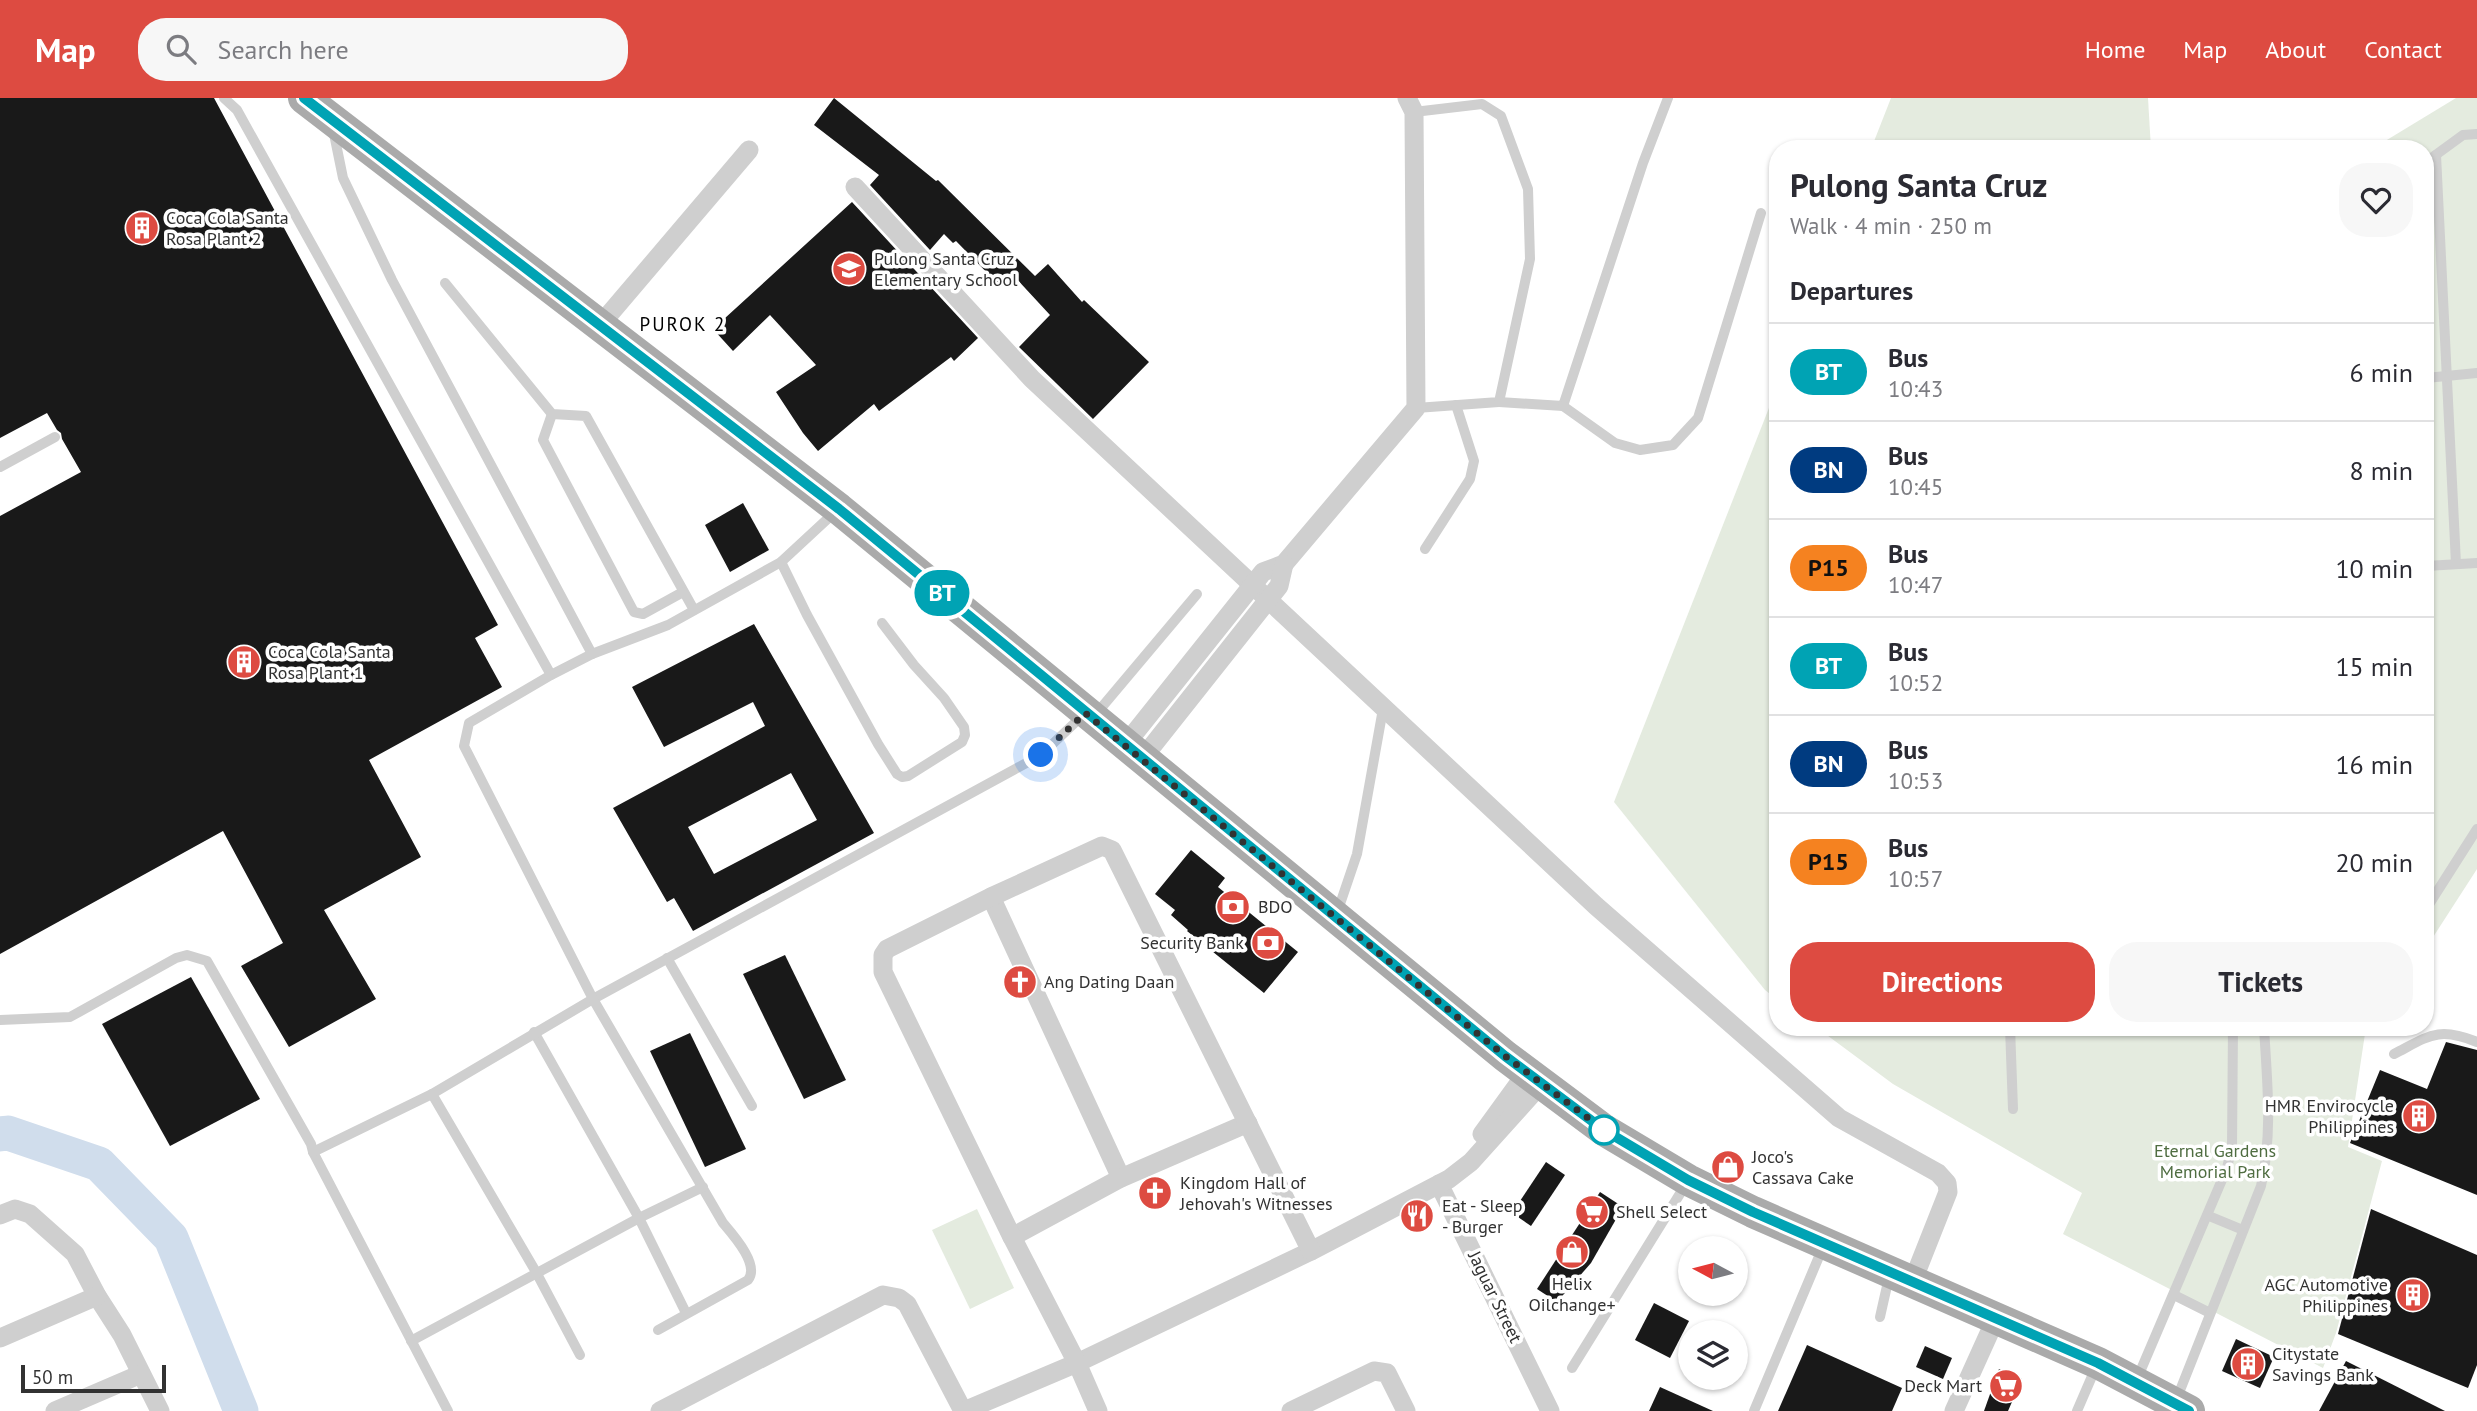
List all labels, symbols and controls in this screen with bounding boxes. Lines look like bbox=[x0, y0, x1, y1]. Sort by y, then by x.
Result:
search box bbox=[138, 18, 628, 81]
text: Map bbox=[35, 28, 96, 71]
icon: search bbox=[162, 30, 200, 68]
text: Search here bbox=[218, 33, 349, 66]
text: Home bbox=[2085, 34, 2145, 65]
text: Map bbox=[2183, 34, 2227, 65]
text: About bbox=[2265, 34, 2326, 65]
text: Contact bbox=[2364, 34, 2442, 65]
text: Pulong Santa Cruz bbox=[1790, 163, 2047, 206]
button: heart bbox=[2339, 163, 2413, 237]
place label: Coca Cola Santa Rosa Plant 2 bbox=[166, 206, 289, 250]
building icon: Coca Cola Santa Rosa Plant 2 bbox=[123, 209, 161, 247]
text: Walk · 4 min · 250 m bbox=[1790, 211, 1992, 240]
place label: Pulong Santa Cruz Elementary School bbox=[874, 247, 1018, 291]
school or university icon: Pulong Santa Cruz Elementary School bbox=[830, 250, 868, 288]
text: Departures bbox=[1790, 274, 1913, 307]
district label: PUROK 2 bbox=[640, 312, 726, 336]
text: Bus bbox=[1888, 341, 1928, 374]
text: BT bbox=[1815, 356, 1842, 387]
text: 6 min bbox=[2350, 356, 2413, 389]
text: 10:43 bbox=[1888, 374, 1943, 403]
text: Bus bbox=[1888, 439, 1928, 472]
text: BN bbox=[1814, 454, 1843, 485]
text: 8 min bbox=[2350, 454, 2413, 487]
text: 10:45 bbox=[1888, 472, 1943, 501]
text: Bus bbox=[1888, 537, 1928, 570]
text: P15 bbox=[1808, 552, 1849, 583]
text: 10 min bbox=[2335, 552, 2413, 585]
line badge: BT bbox=[911, 570, 974, 616]
text: 10:47 bbox=[1888, 570, 1943, 599]
text: BT bbox=[928, 577, 956, 608]
text: Bus bbox=[1888, 635, 1928, 668]
place label: Coca Cola Santa Rosa Plant 1 bbox=[268, 640, 391, 684]
building icon: Coca Cola Santa Rosa Plant 1 bbox=[225, 643, 263, 681]
text: BT bbox=[1815, 650, 1842, 681]
text: 15 min bbox=[2335, 650, 2413, 683]
text: 10:52 bbox=[1888, 668, 1943, 697]
text: Bus bbox=[1888, 733, 1928, 766]
your location bbox=[1023, 737, 1058, 772]
text: BN bbox=[1814, 748, 1843, 779]
text: 16 min bbox=[2335, 748, 2413, 781]
text: 10:53 bbox=[1888, 766, 1943, 795]
text: Bus bbox=[1888, 831, 1928, 864]
text: P15 bbox=[1808, 846, 1849, 877]
text: 20 min bbox=[2335, 846, 2413, 879]
text: 10:57 bbox=[1888, 864, 1943, 893]
bank icon: BDO bbox=[1214, 888, 1252, 926]
place label: BDO bbox=[1258, 895, 1293, 918]
bank icon: Security Bank bbox=[1249, 924, 1287, 962]
place label: Security Bank bbox=[1140, 931, 1244, 954]
button: Directions bbox=[1790, 942, 2095, 1022]
button: Tickets bbox=[2109, 942, 2413, 1022]
church icon: Ang Dating Daan bbox=[1001, 963, 1039, 1001]
place label: Ang Dating Daan bbox=[1044, 970, 1174, 993]
place label: HMR Envirocycle Philippines bbox=[2265, 1094, 2394, 1138]
building icon: HMR Envirocycle Philippines bbox=[2400, 1097, 2438, 1135]
unlabelled marker bbox=[1589, 1115, 1619, 1145]
park label: Eternal Gardens Memorial Park bbox=[2154, 1139, 2276, 1183]
place label: Joco's Cassava Cake bbox=[1751, 1145, 1854, 1189]
shop icon: Joco's Cassava Cake bbox=[1709, 1148, 1747, 1186]
place label: Kingdom Hall of Jehovah's Witnesses bbox=[1179, 1171, 1333, 1215]
church icon: Kingdom Hall of Jehovah's Witnesses bbox=[1136, 1174, 1174, 1212]
supermarket icon: Shell Select bbox=[1573, 1193, 1611, 1231]
place label: Eat - Sleep - Burger bbox=[1442, 1194, 1523, 1238]
restaurant icon: Eat - Sleep - Burger bbox=[1398, 1197, 1436, 1235]
place label: Shell Select bbox=[1616, 1200, 1707, 1223]
shop icon: Helix Oilchange+ bbox=[1553, 1233, 1591, 1271]
north arrow bbox=[1678, 1236, 1748, 1306]
map controls bbox=[1678, 1236, 1748, 1390]
street label: Jaguar Street bbox=[1463, 1246, 1528, 1346]
place label: Helix Oilchange+ bbox=[1528, 1272, 1616, 1316]
place label: AGC Automotive Philippines bbox=[2265, 1273, 2388, 1317]
building icon: AGC Automotive Philippines bbox=[2394, 1276, 2432, 1314]
button: layers bbox=[1678, 1320, 1748, 1390]
place label: Citystate Savings Bank bbox=[2272, 1342, 2374, 1386]
building icon: Citystate Savings Bank bbox=[2229, 1345, 2267, 1383]
scale bar bbox=[21, 1362, 166, 1394]
text: 50 m bbox=[32, 1365, 73, 1389]
supermarket icon: Deck Mart bbox=[1987, 1367, 2025, 1405]
place label: Deck Mart bbox=[1904, 1374, 1982, 1397]

